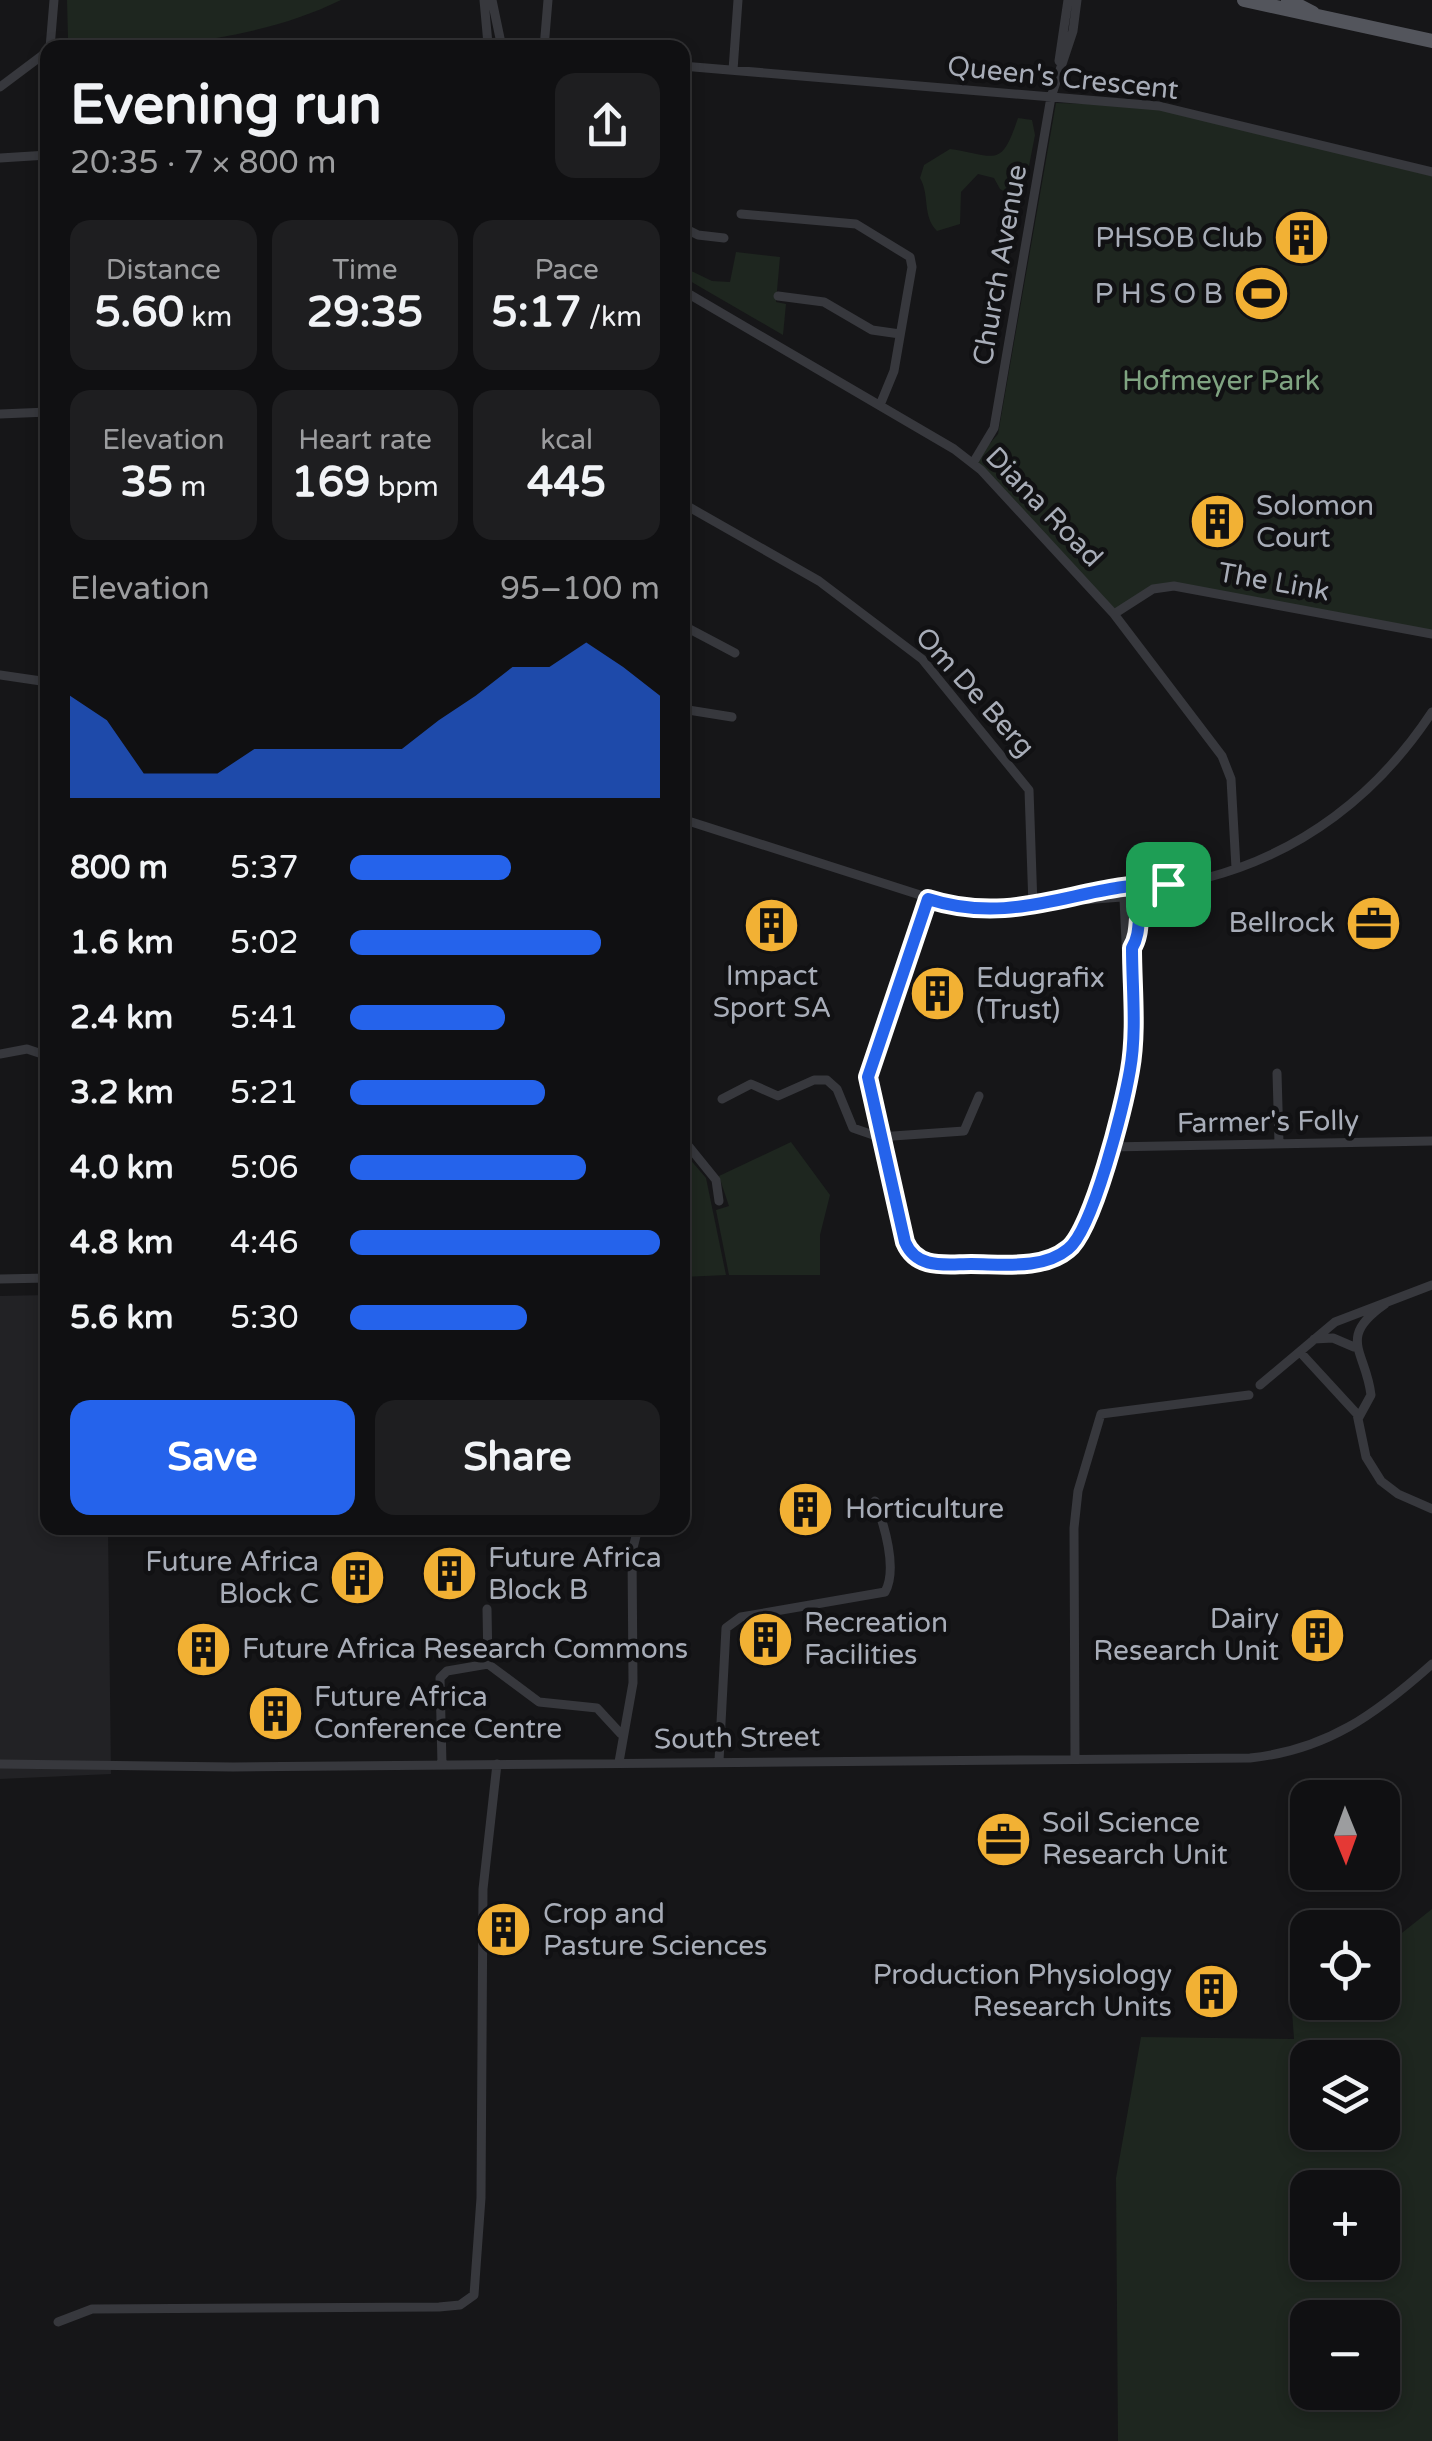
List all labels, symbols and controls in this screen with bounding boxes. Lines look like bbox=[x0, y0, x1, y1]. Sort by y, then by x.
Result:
street label: Queen's Crescent bbox=[946, 49, 1181, 107]
text: Evening run bbox=[70, 73, 382, 139]
button: share bbox=[555, 73, 660, 178]
text: 20:35 · 7 × 800 m bbox=[70, 144, 336, 182]
street label: Church Avenue bbox=[966, 162, 1034, 368]
building icon: PHSOB Club bbox=[1272, 208, 1332, 268]
place label: PHSOB Club bbox=[1095, 221, 1263, 255]
text: Distance bbox=[106, 253, 221, 287]
text: Time bbox=[332, 253, 398, 287]
text: Pace bbox=[534, 253, 599, 287]
sports icon: P H S O B bbox=[1232, 264, 1292, 324]
place label: P H S O B bbox=[1095, 277, 1223, 311]
text: 5.60 bbox=[94, 287, 184, 338]
text: 29:35 bbox=[307, 287, 423, 338]
text: 5:17 bbox=[491, 287, 581, 338]
text: km bbox=[184, 300, 232, 334]
text: /km bbox=[581, 300, 642, 334]
park label: Hofmeyer Park bbox=[1122, 364, 1320, 398]
text: Elevation bbox=[102, 423, 225, 457]
text: Heart rate bbox=[298, 423, 432, 457]
text: kcal bbox=[540, 423, 593, 457]
street label: Diana Road bbox=[978, 440, 1110, 574]
text: 35 bbox=[120, 457, 173, 508]
text: 169 bbox=[291, 457, 370, 508]
text: 445 bbox=[527, 457, 606, 508]
text: m bbox=[173, 470, 206, 504]
text: bpm bbox=[370, 470, 439, 504]
place label: Solomon Court bbox=[1256, 489, 1374, 555]
building icon: Solomon Court bbox=[1187, 492, 1247, 552]
street label: The Link bbox=[1216, 555, 1332, 609]
text: Elevation bbox=[70, 570, 210, 608]
text: 95–100 m bbox=[500, 570, 660, 608]
street label: Om De Berg bbox=[908, 620, 1042, 764]
pin bbox=[1126, 842, 1211, 927]
text: 800 m bbox=[70, 849, 168, 887]
text: 5:37 bbox=[230, 849, 299, 887]
icon: arrive bbox=[1141, 857, 1196, 912]
office icon: Bellrock bbox=[1344, 893, 1404, 953]
building icon: Impact Sport SA bbox=[742, 895, 802, 955]
place label: Bellrock bbox=[1228, 906, 1335, 940]
text: 1.6 km bbox=[70, 924, 174, 962]
text: 5:02 bbox=[230, 924, 299, 962]
place label: Impact Sport SA bbox=[713, 959, 831, 1025]
place label: Edugrafix (Trust) bbox=[976, 961, 1105, 1027]
building icon: Edugrafix (Trust) bbox=[907, 964, 967, 1024]
text: 2.4 km bbox=[70, 999, 173, 1037]
text: 5:41 bbox=[230, 999, 299, 1037]
text: 3.2 km bbox=[70, 1074, 174, 1112]
text: 5:21 bbox=[230, 1074, 299, 1112]
street label: Farmer's Folly bbox=[1176, 1103, 1360, 1141]
text: 4.0 km bbox=[70, 1149, 174, 1187]
text: 5:06 bbox=[230, 1149, 299, 1187]
text: 4.8 km bbox=[70, 1224, 174, 1262]
text: 4:46 bbox=[230, 1224, 299, 1262]
text: 5.6 km bbox=[70, 1299, 173, 1337]
text: 5:30 bbox=[230, 1299, 299, 1337]
button: Save bbox=[70, 1400, 355, 1515]
button: Share bbox=[375, 1400, 660, 1515]
building icon: Horticulture bbox=[776, 1479, 836, 1539]
place label: Horticulture bbox=[845, 1492, 1004, 1526]
place label: Future Africa Block B bbox=[488, 1541, 662, 1607]
building icon: Future Africa Block B bbox=[419, 1544, 479, 1604]
place label: Future Africa Block C bbox=[145, 1545, 319, 1611]
building icon: Future Africa Block C bbox=[328, 1548, 388, 1608]
place label: Dairy Research Unit bbox=[1093, 1602, 1279, 1668]
building icon: Dairy Research Unit bbox=[1288, 1605, 1348, 1665]
place label: Recreation Facilities bbox=[804, 1606, 948, 1672]
building icon: Recreation Facilities bbox=[735, 1609, 795, 1669]
building icon: Future Africa Research Commons bbox=[173, 1619, 233, 1679]
place label: Future Africa Research Commons bbox=[242, 1632, 688, 1666]
place label: Future Africa Conference Centre bbox=[314, 1680, 562, 1746]
building icon: Future Africa Conference Centre bbox=[245, 1683, 305, 1743]
street label: South Street bbox=[654, 1720, 821, 1756]
north arrow bbox=[1290, 1780, 1400, 1890]
map controls bbox=[1290, 1780, 1400, 2410]
place label: Soil Science Research Unit bbox=[1042, 1806, 1228, 1872]
office icon: Soil Science Research Unit bbox=[973, 1809, 1033, 1869]
place label: Crop and Pasture Sciences bbox=[543, 1897, 767, 1963]
building icon: Crop and Pasture Sciences bbox=[474, 1900, 534, 1960]
button: locate bbox=[1290, 1910, 1400, 2020]
place label: Production Physiology Research Units bbox=[873, 1958, 1172, 2024]
building icon: Production Physiology Research Units bbox=[1181, 1961, 1241, 2021]
button: layers bbox=[1290, 2040, 1400, 2150]
button: + bbox=[1290, 2170, 1400, 2280]
button: − bbox=[1290, 2300, 1400, 2410]

